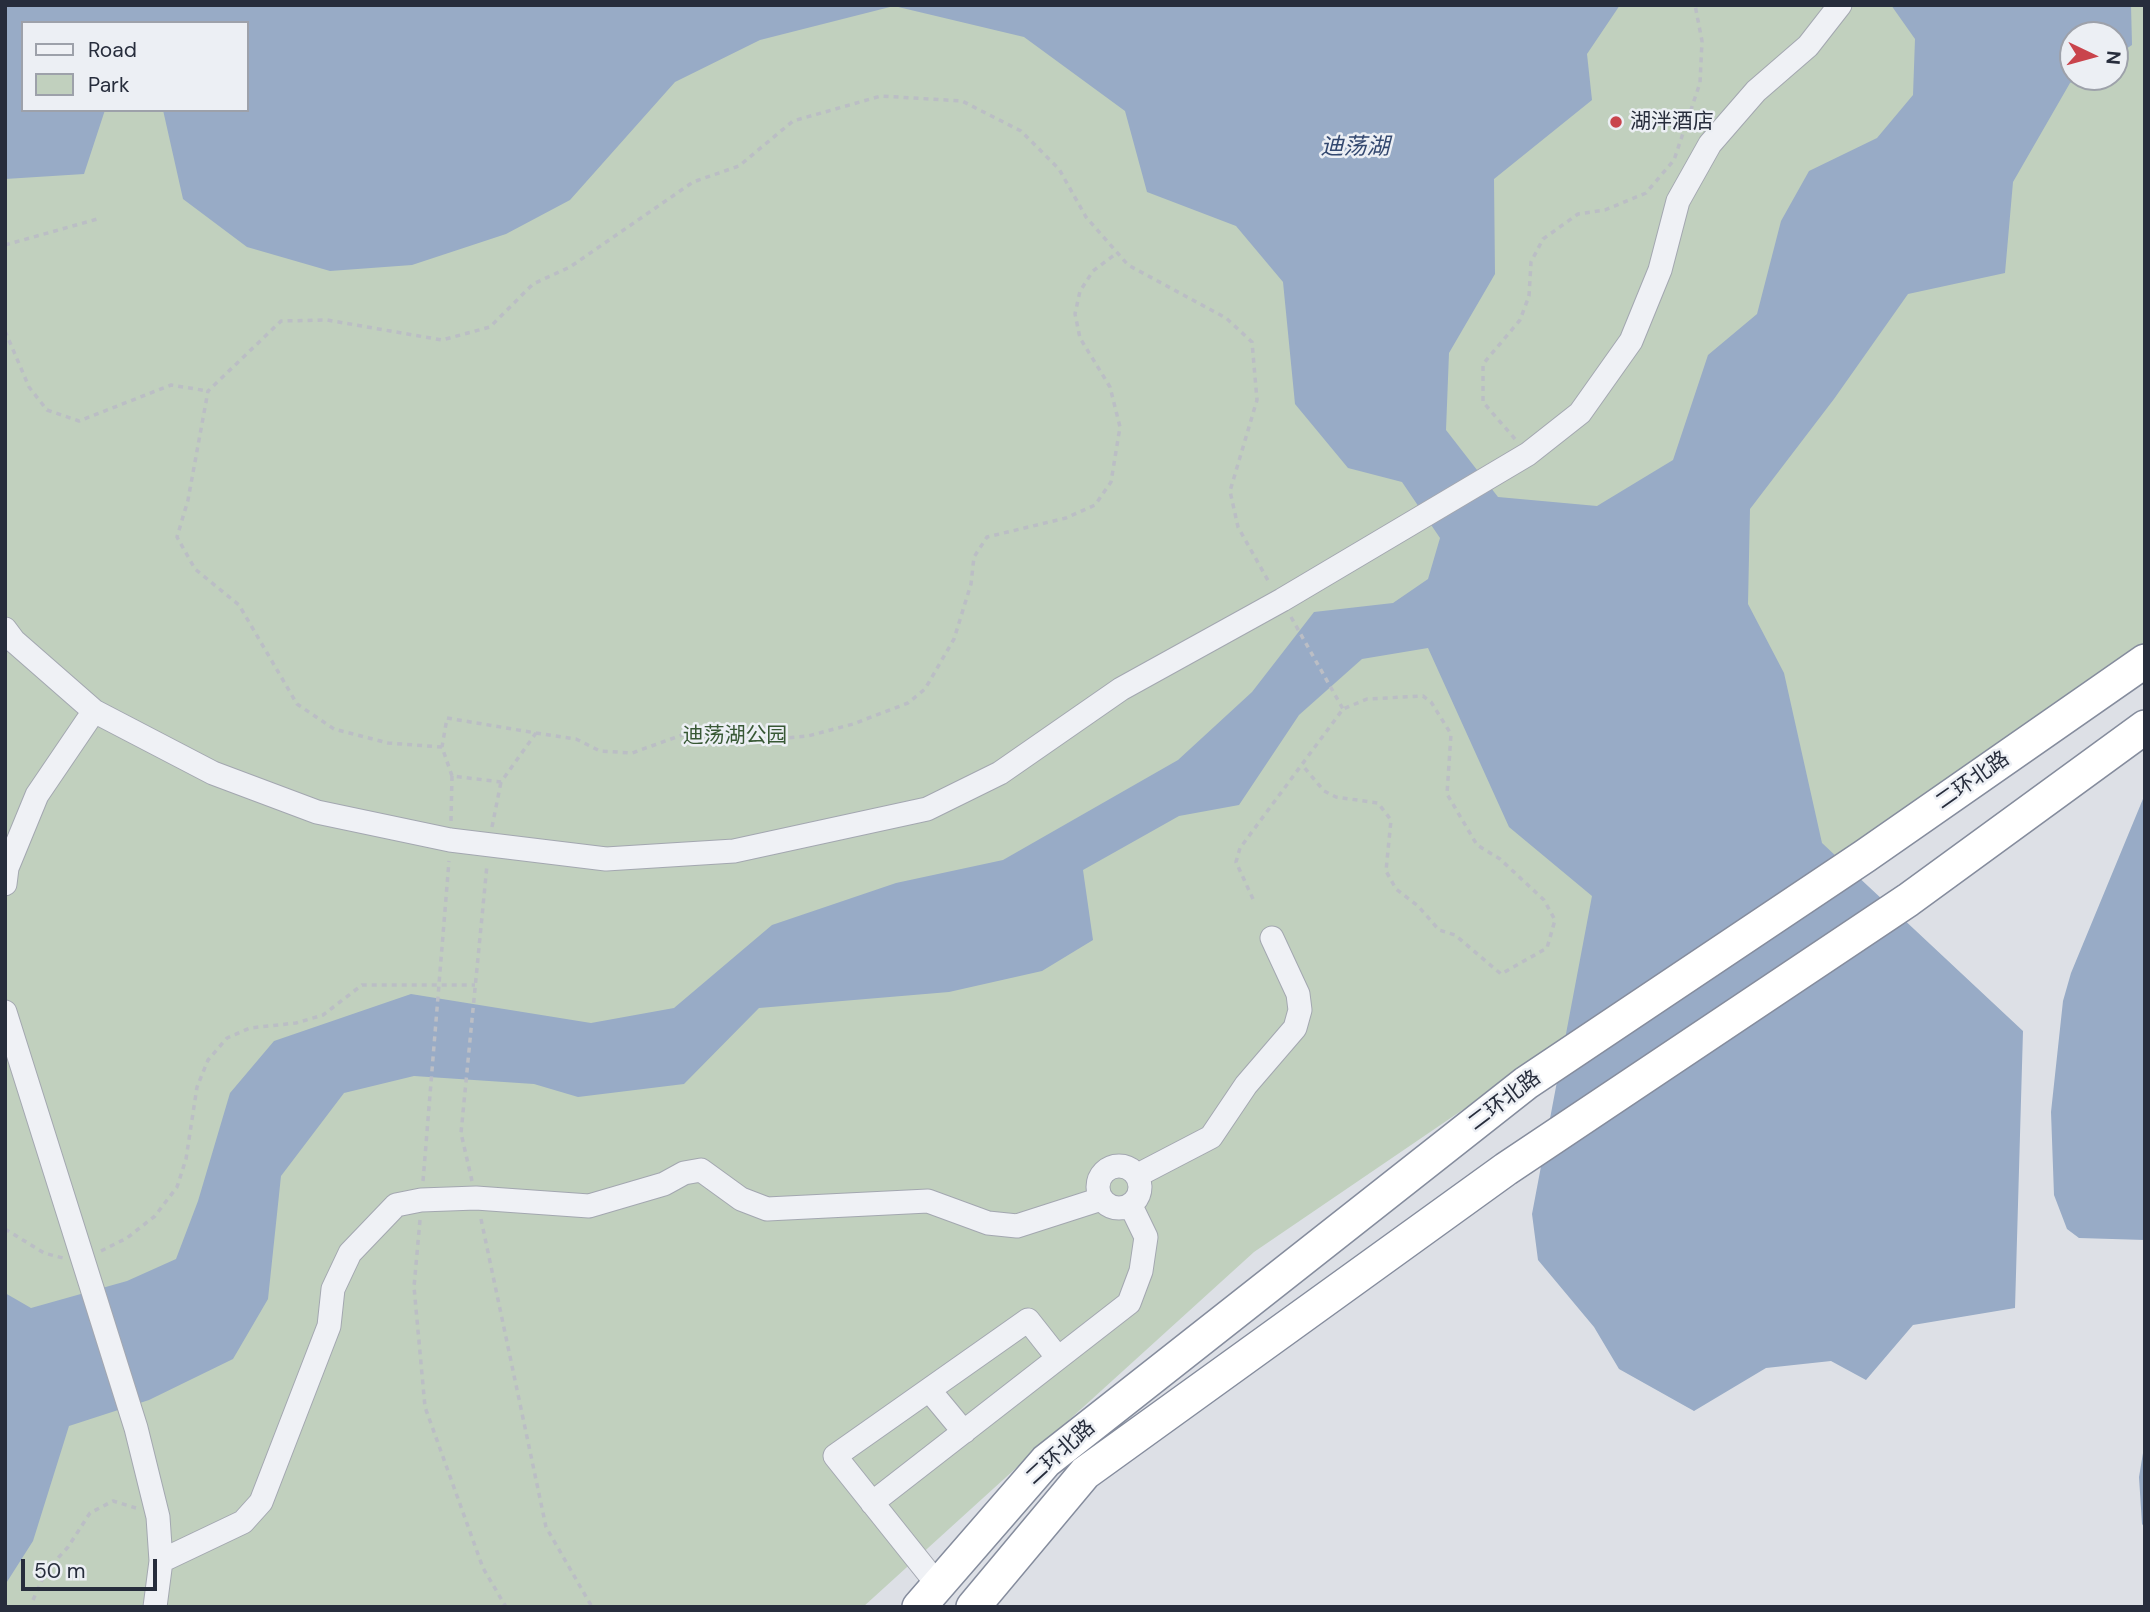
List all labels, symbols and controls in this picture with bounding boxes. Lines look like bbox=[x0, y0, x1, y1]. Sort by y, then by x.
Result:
legend bbox=[21, 21, 248, 112]
north arrow bbox=[2059, 21, 2129, 91]
text: Road bbox=[88, 36, 137, 64]
text: N bbox=[2100, 50, 2126, 66]
text: Park bbox=[88, 71, 129, 99]
place label: 湖泮酒店 bbox=[1630, 109, 1714, 135]
marker: 湖泮酒店 bbox=[1608, 114, 1624, 130]
water label: 迪荡湖 bbox=[1321, 134, 1389, 162]
park label: 迪荡湖公园 bbox=[683, 723, 787, 749]
street label: 二环北路 bbox=[1931, 747, 2015, 815]
street label: 二环北路 bbox=[1464, 1066, 1546, 1136]
street label: 二环北路 bbox=[1021, 1416, 1101, 1490]
scale bar bbox=[24, 1546, 161, 1590]
text: 50 m bbox=[34, 1557, 85, 1585]

